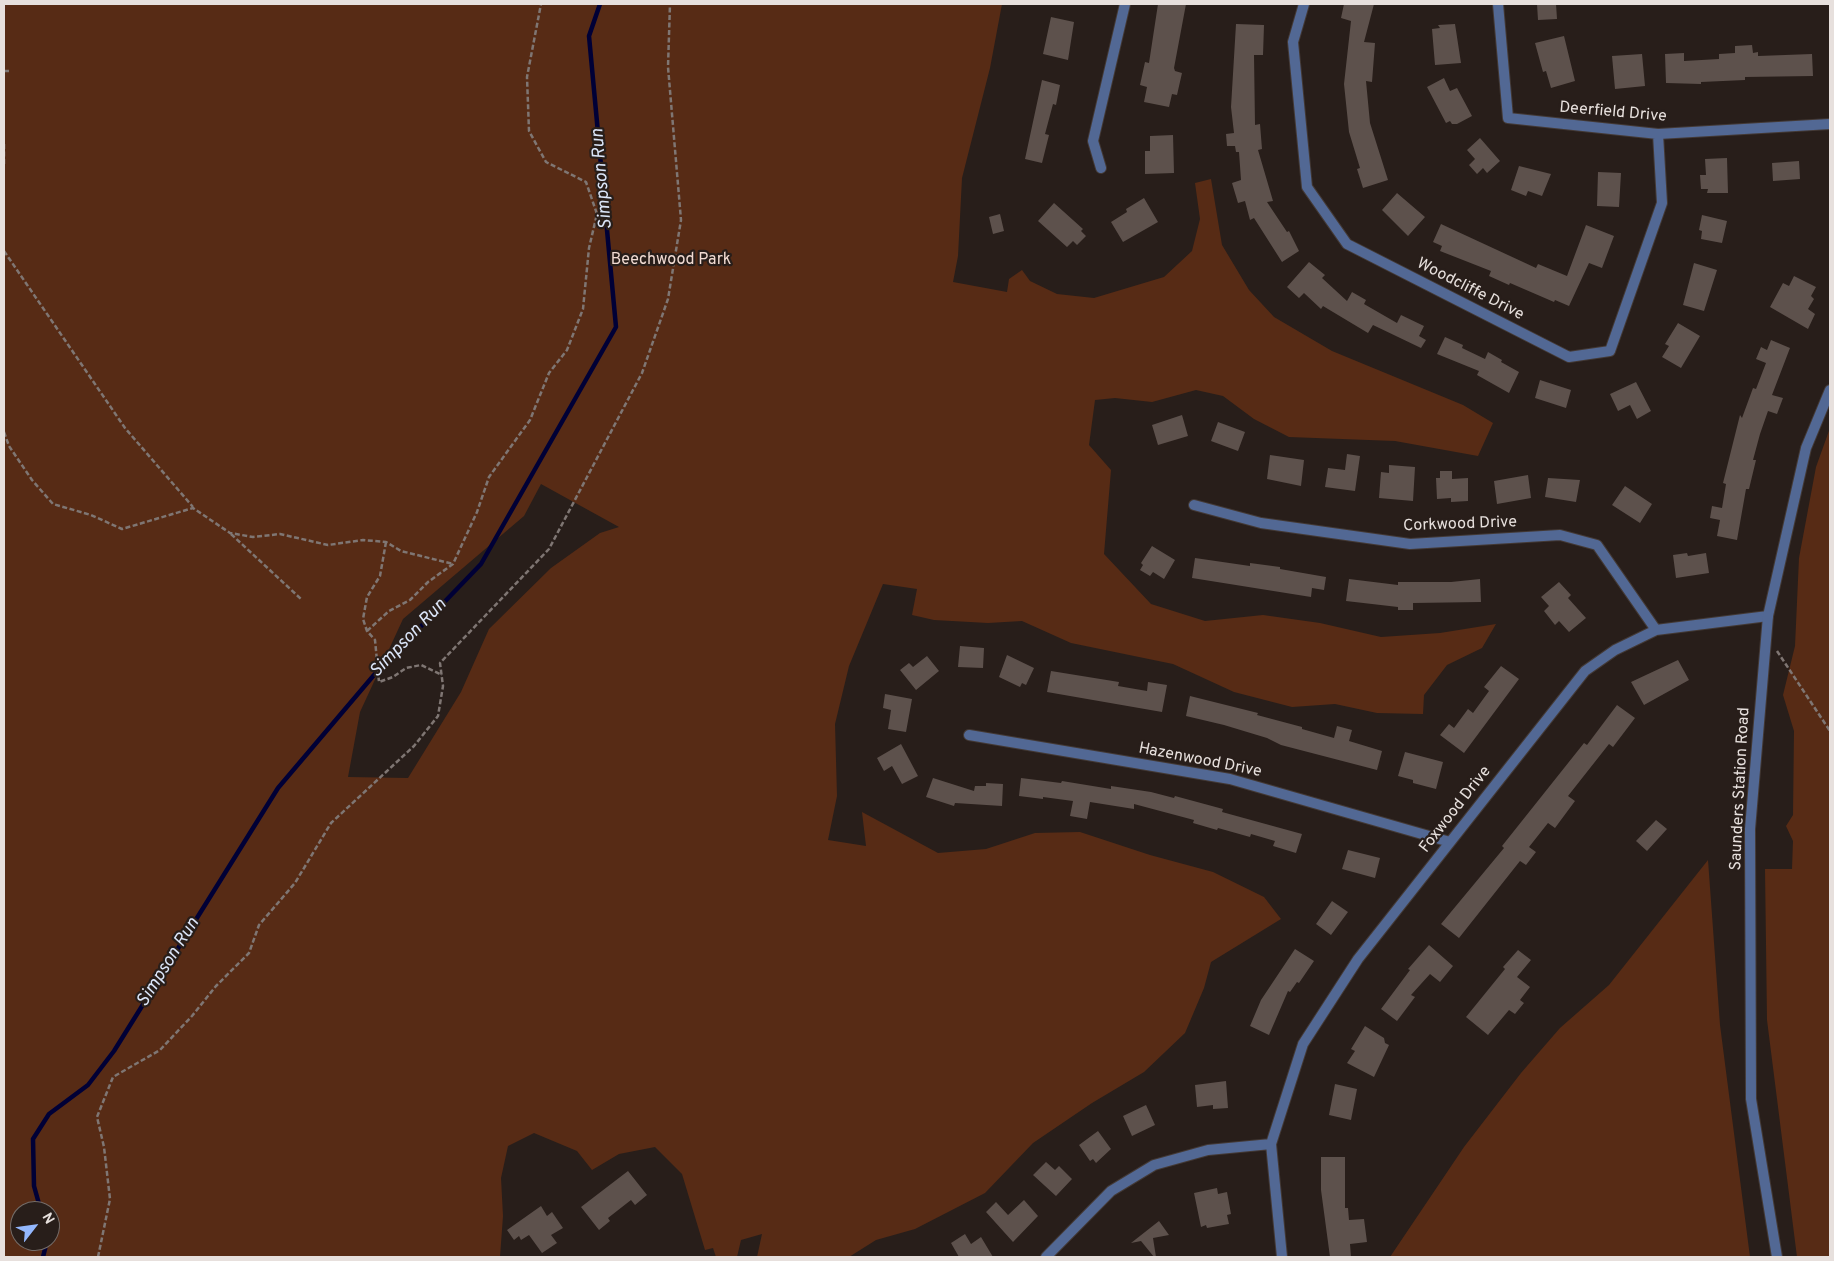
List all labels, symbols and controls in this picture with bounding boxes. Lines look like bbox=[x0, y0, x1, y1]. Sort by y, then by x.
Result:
street label: Deerfield Drive bbox=[1559, 99, 1667, 127]
water label: Simpson Run bbox=[588, 128, 618, 230]
park label: Beechwood Park bbox=[611, 251, 731, 271]
street label: Woodcliffe Drive bbox=[1413, 255, 1527, 325]
street label: Corkwood Drive bbox=[1403, 513, 1517, 537]
water label: Simpson Run bbox=[366, 595, 452, 683]
street label: Saunders Station Road bbox=[1727, 707, 1755, 871]
street label: Hazenwood Drive bbox=[1137, 740, 1263, 782]
street label: Foxwood Drive bbox=[1416, 763, 1496, 857]
water label: Simpson Run bbox=[133, 914, 205, 1012]
north arrow bbox=[10, 1201, 60, 1251]
text: N bbox=[38, 1210, 57, 1227]

